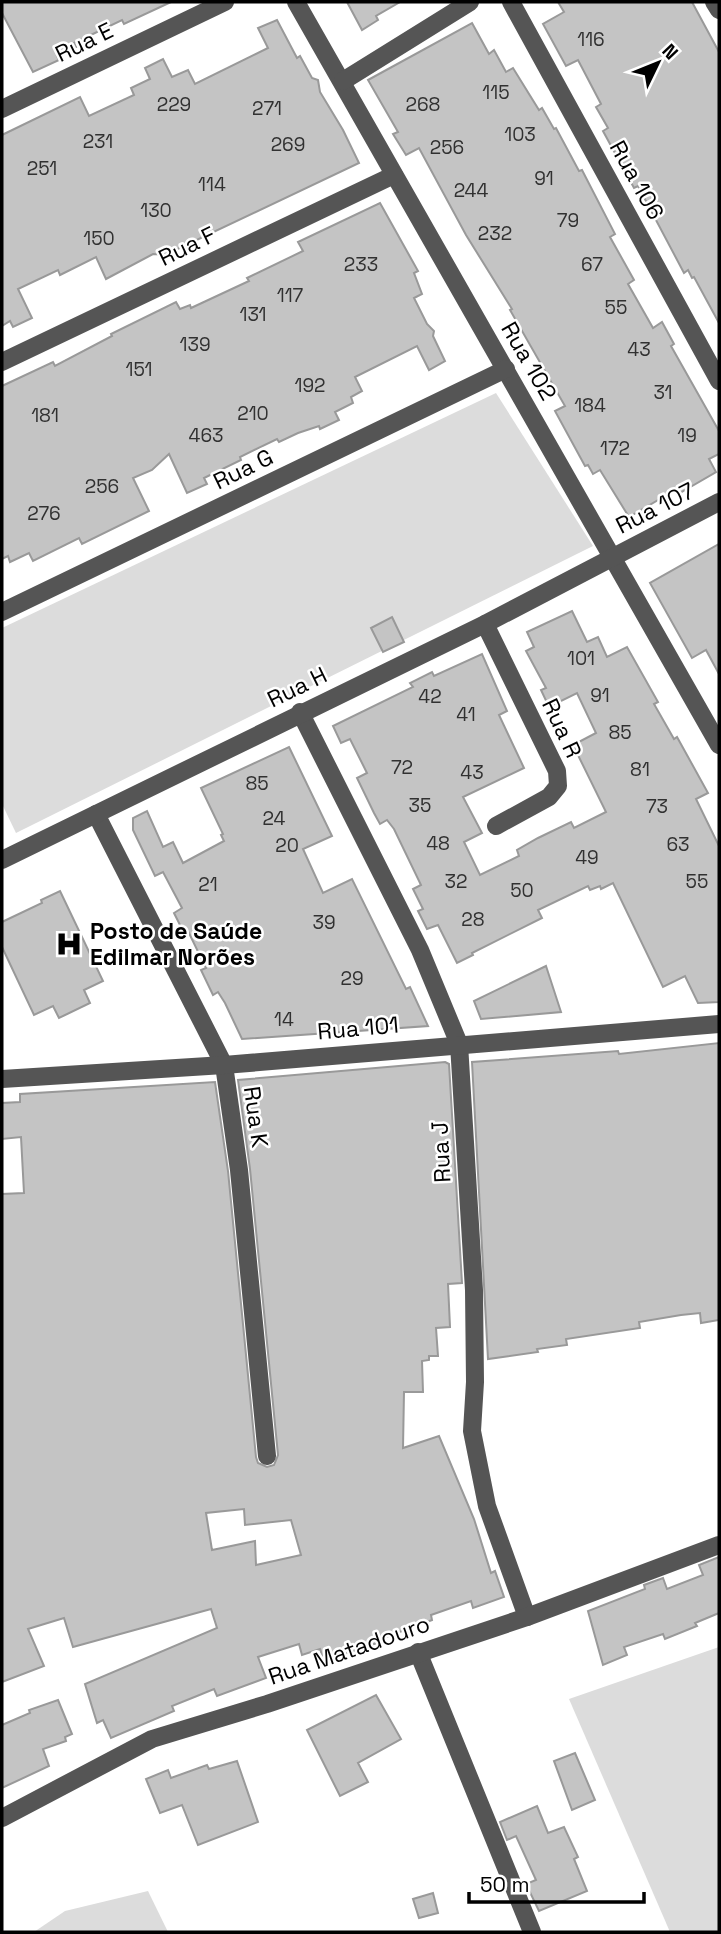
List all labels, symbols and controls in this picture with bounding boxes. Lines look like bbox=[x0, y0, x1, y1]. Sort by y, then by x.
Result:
street label: Rua E bbox=[50, 15, 118, 69]
house number: 116 bbox=[577, 27, 605, 52]
north arrow bbox=[623, 28, 693, 98]
text: N bbox=[657, 39, 684, 65]
house number: 115 bbox=[482, 80, 510, 105]
house number: 229 bbox=[157, 92, 191, 117]
house number: 268 bbox=[406, 92, 440, 117]
house number: 271 bbox=[252, 96, 282, 121]
house number: 103 bbox=[504, 122, 536, 147]
house number: 231 bbox=[83, 129, 113, 154]
house number: 269 bbox=[271, 132, 305, 157]
house number: 256 bbox=[430, 135, 464, 160]
street label: Rua 106 bbox=[603, 135, 671, 225]
house number: 251 bbox=[27, 156, 57, 181]
house number: 91 bbox=[534, 166, 554, 191]
house number: 114 bbox=[198, 172, 226, 197]
house number: 244 bbox=[454, 178, 488, 203]
house number: 130 bbox=[140, 198, 172, 223]
house number: 79 bbox=[557, 208, 579, 233]
street label: Rua F bbox=[153, 219, 221, 273]
house number: 232 bbox=[478, 221, 512, 246]
house number: 150 bbox=[83, 226, 115, 251]
house number: 233 bbox=[344, 252, 378, 277]
house number: 67 bbox=[581, 252, 603, 277]
house number: 117 bbox=[277, 283, 304, 308]
house number: 55 bbox=[605, 295, 627, 320]
house number: 131 bbox=[239, 302, 267, 327]
street label: Rua 102 bbox=[495, 316, 563, 406]
house number: 139 bbox=[179, 332, 211, 357]
house number: 43 bbox=[627, 337, 651, 362]
house number: 151 bbox=[126, 357, 153, 382]
house number: 192 bbox=[294, 373, 326, 398]
house number: 31 bbox=[653, 380, 673, 405]
house number: 184 bbox=[574, 393, 606, 418]
house number: 210 bbox=[237, 401, 269, 426]
house number: 181 bbox=[31, 403, 59, 428]
house number: 463 bbox=[189, 423, 223, 448]
house number: 19 bbox=[677, 423, 697, 448]
house number: 172 bbox=[600, 436, 630, 461]
street label: Rua G bbox=[208, 442, 278, 496]
house number: 256 bbox=[85, 474, 119, 499]
street label: Rua 107 bbox=[610, 475, 700, 541]
house number: 276 bbox=[27, 501, 61, 526]
house number: 101 bbox=[567, 646, 595, 671]
street label: Rua H bbox=[262, 660, 332, 714]
house number: 91 bbox=[590, 683, 610, 708]
house number: 42 bbox=[418, 684, 442, 709]
street label: Rua R bbox=[535, 693, 589, 763]
house number: 41 bbox=[456, 702, 476, 727]
house number: 85 bbox=[608, 720, 632, 745]
house number: 72 bbox=[391, 755, 413, 780]
house number: 81 bbox=[630, 757, 650, 782]
house number: 43 bbox=[460, 760, 484, 785]
house number: 85 bbox=[245, 771, 269, 796]
house number: 35 bbox=[409, 793, 431, 818]
house number: 73 bbox=[646, 794, 668, 819]
house number: 24 bbox=[263, 806, 286, 831]
house number: 48 bbox=[426, 831, 450, 856]
house number: 63 bbox=[666, 832, 690, 857]
house number: 20 bbox=[275, 833, 299, 858]
house number: 49 bbox=[575, 845, 599, 870]
house number: 32 bbox=[445, 869, 467, 894]
house number: 55 bbox=[686, 869, 708, 894]
house number: 21 bbox=[198, 872, 218, 897]
house number: 50 bbox=[510, 878, 534, 903]
house number: 28 bbox=[461, 907, 485, 932]
house number: 39 bbox=[312, 910, 336, 935]
place label: Posto de Saúde Edilmar Norões bbox=[90, 916, 262, 972]
hospital icon: Posto de Saúde Edilmar Norões bbox=[54, 929, 84, 959]
house number: 29 bbox=[340, 966, 364, 991]
house number: 14 bbox=[274, 1007, 294, 1032]
street label: Rua 101 bbox=[316, 1009, 400, 1047]
street label: Rua K bbox=[237, 1084, 275, 1150]
street label: Rua J bbox=[424, 1121, 458, 1183]
street label: Rua Matadouro bbox=[264, 1608, 434, 1692]
scale bar bbox=[469, 1860, 644, 1904]
text: 50 m bbox=[480, 1871, 530, 1898]

